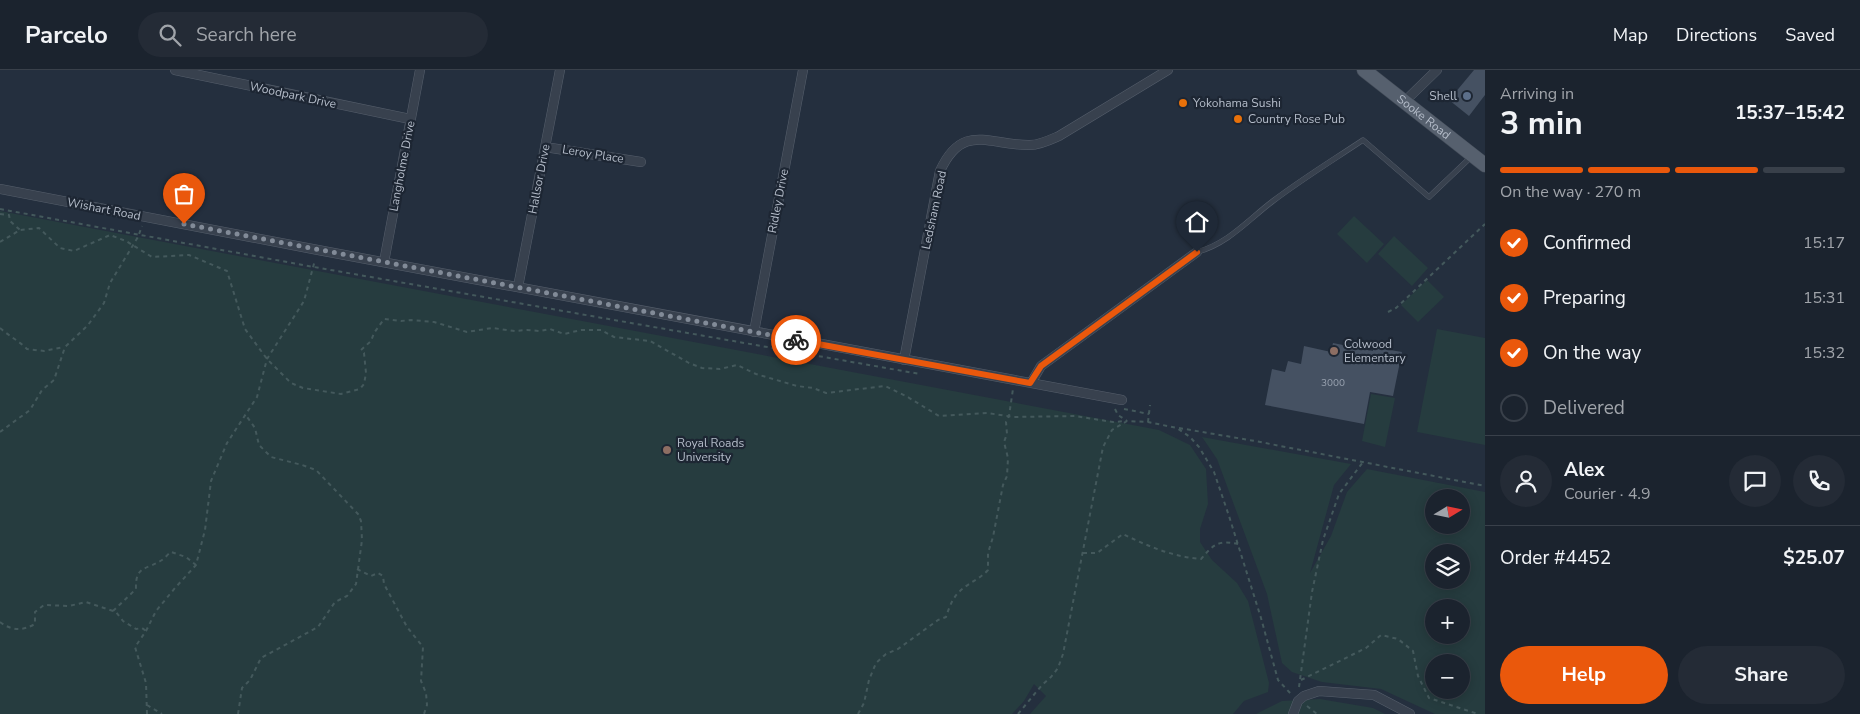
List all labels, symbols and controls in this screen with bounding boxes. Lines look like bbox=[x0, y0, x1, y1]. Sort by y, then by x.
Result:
search box bbox=[138, 12, 488, 57]
text: Parcelo bbox=[25, 19, 108, 51]
icon: search bbox=[156, 21, 184, 49]
text: Search here bbox=[196, 22, 297, 48]
text: Map bbox=[1613, 23, 1648, 47]
text: Directions bbox=[1676, 23, 1757, 47]
text: Saved bbox=[1785, 23, 1835, 47]
street label: Woodpark Drive bbox=[248, 78, 338, 112]
text: Arriving in bbox=[1500, 83, 1574, 105]
place label: Shell bbox=[1429, 88, 1457, 104]
marker: Shell bbox=[1461, 90, 1473, 102]
street label: Sooke Road bbox=[1394, 91, 1454, 143]
place label: Yokohama Sushi bbox=[1192, 95, 1281, 111]
marker: Yokohama Sushi bbox=[1177, 97, 1189, 109]
text: 15:37–15:42 bbox=[1735, 100, 1845, 126]
text: 3 min bbox=[1500, 102, 1583, 145]
place label: Country Rose Pub bbox=[1248, 111, 1345, 127]
marker: Country Rose Pub bbox=[1232, 113, 1244, 125]
street label: Langholme Drive bbox=[385, 119, 419, 213]
street label: Leroy Place bbox=[561, 141, 625, 167]
street label: Hallsor Drive bbox=[524, 143, 554, 215]
street label: Ridley Drive bbox=[764, 167, 792, 235]
street label: Ledsham Road bbox=[918, 169, 950, 251]
pin bbox=[163, 173, 205, 224]
icon: bag bbox=[170, 180, 198, 208]
text: On the way · 270 m bbox=[1500, 181, 1641, 203]
street label: Wishart Road bbox=[66, 194, 142, 224]
pin bbox=[1176, 201, 1218, 252]
icon: home bbox=[1183, 208, 1211, 236]
icon: check bbox=[1500, 229, 1528, 257]
text: Confirmed bbox=[1543, 230, 1631, 256]
text: 15:17 bbox=[1803, 232, 1845, 254]
icon: check bbox=[1500, 284, 1528, 312]
text: Preparing bbox=[1543, 285, 1626, 311]
text: 15:31 bbox=[1803, 287, 1845, 309]
courier bbox=[771, 315, 821, 365]
icon: bike bbox=[782, 326, 810, 354]
place label: Colwood Elementary bbox=[1344, 336, 1407, 366]
icon: check bbox=[1500, 339, 1528, 367]
text: On the way bbox=[1543, 340, 1641, 366]
text: 15:32 bbox=[1803, 342, 1845, 364]
marker: Colwood Elementary bbox=[1328, 345, 1340, 357]
house number: 3000 bbox=[1321, 376, 1345, 390]
text: Delivered bbox=[1543, 395, 1625, 421]
place label: Royal Roads University bbox=[677, 435, 744, 465]
marker: Royal Roads University bbox=[661, 444, 673, 456]
button: person bbox=[1500, 455, 1552, 507]
button: chat bbox=[1729, 455, 1781, 507]
button: phone bbox=[1793, 455, 1845, 507]
text: Alex bbox=[1564, 457, 1605, 483]
text: Courier · 4.9 bbox=[1564, 483, 1650, 505]
north arrow bbox=[1425, 489, 1470, 534]
map controls bbox=[1425, 489, 1470, 699]
button: layers bbox=[1425, 544, 1470, 589]
text: Order #4452 bbox=[1500, 545, 1611, 571]
text: $25.07 bbox=[1783, 545, 1845, 571]
button: + bbox=[1425, 599, 1470, 644]
button: Help bbox=[1500, 646, 1668, 704]
button: Share bbox=[1678, 646, 1845, 704]
button: − bbox=[1425, 654, 1470, 699]

